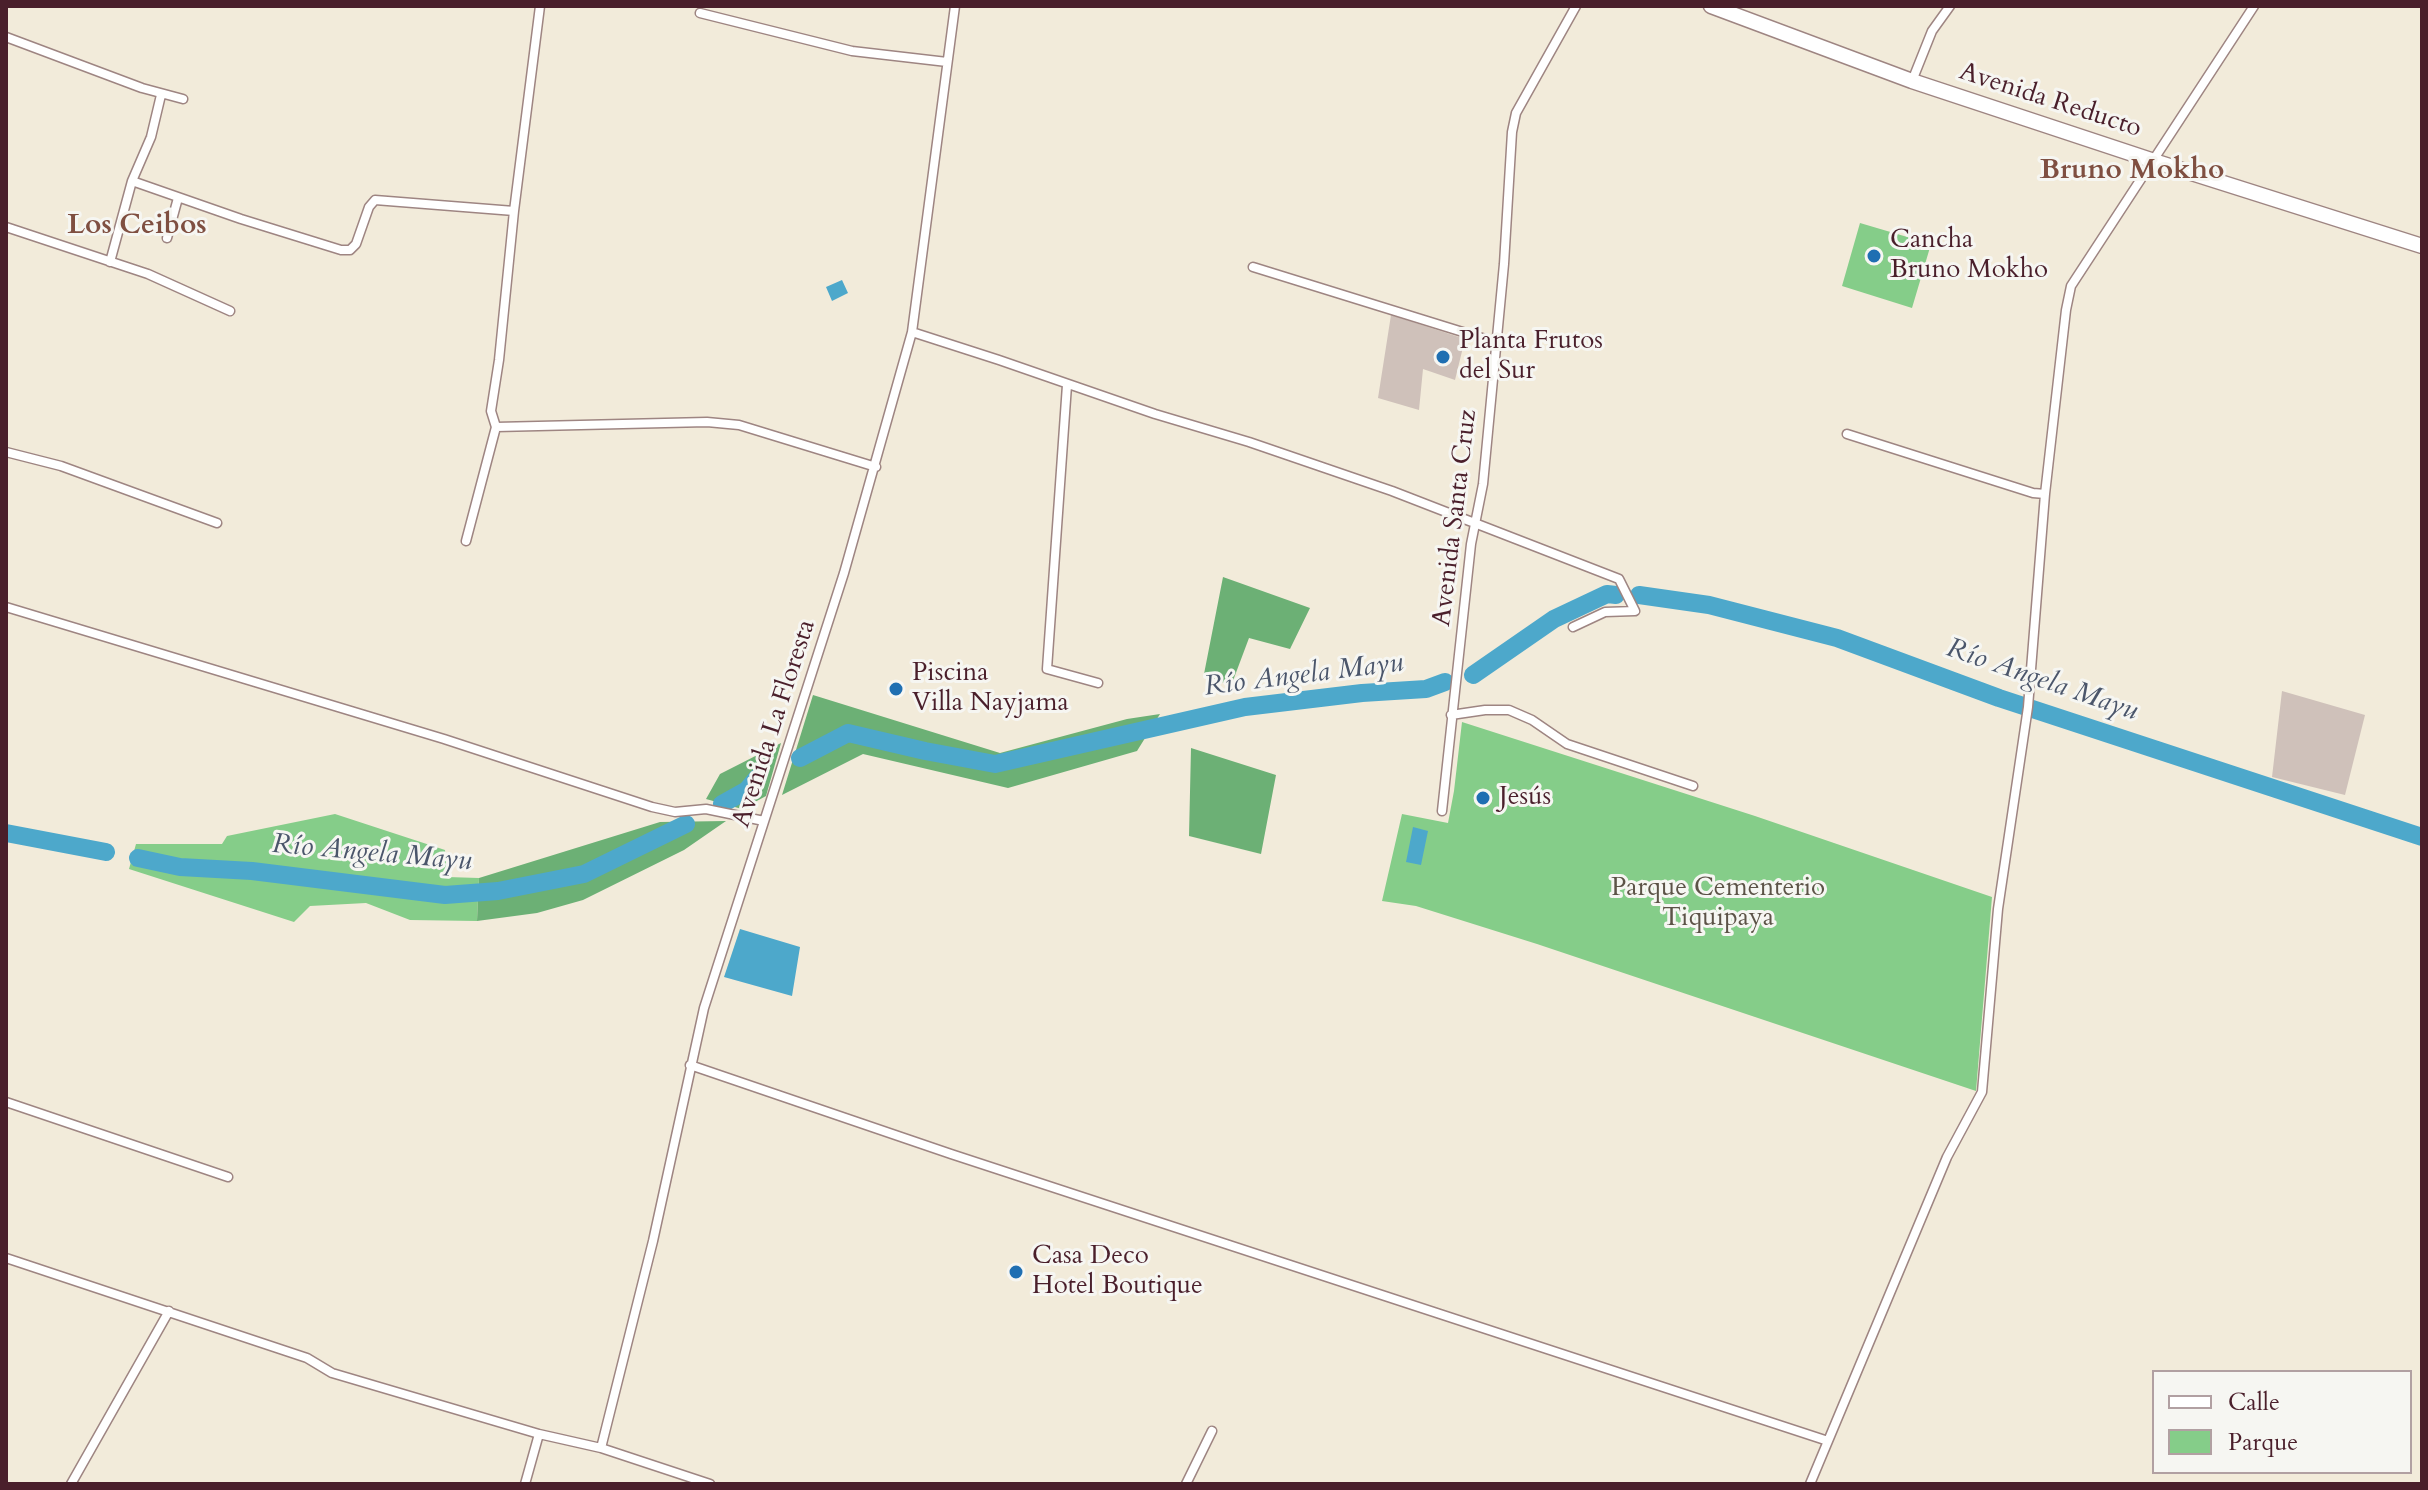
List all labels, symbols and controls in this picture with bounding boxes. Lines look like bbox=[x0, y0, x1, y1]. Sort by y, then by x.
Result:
street label: Avenida Reducto bbox=[1955, 57, 2145, 145]
district label: Bruno Mokho bbox=[2040, 155, 2224, 189]
district label: Los Ceibos bbox=[67, 210, 207, 244]
place label: Cancha Bruno Mokho bbox=[1890, 225, 2048, 286]
marker: Cancha Bruno Mokho bbox=[1865, 247, 1883, 265]
place label: Planta Frutos del Sur bbox=[1459, 326, 1603, 388]
marker: Planta Frutos del Sur bbox=[1434, 348, 1452, 366]
street label: Avenida Santa Cruz bbox=[1427, 408, 1485, 628]
street label: Avenida La Floresta bbox=[727, 616, 823, 832]
water label: Río Angela Mayu bbox=[1942, 632, 2142, 730]
water label: Río Angela Mayu bbox=[1202, 647, 1406, 705]
place label: Piscina Villa Nayjama bbox=[912, 658, 1069, 720]
marker: Piscina Villa Nayjama bbox=[887, 680, 905, 698]
place label: Jesús bbox=[1499, 782, 1551, 814]
marker: Jesús bbox=[1474, 789, 1492, 807]
water label: Río Angela Mayu bbox=[271, 829, 473, 879]
park label: Parque Cementerio Tiquipaya bbox=[1611, 873, 1825, 934]
place label: Casa Deco Hotel Boutique bbox=[1032, 1241, 1203, 1302]
marker: Casa Deco Hotel Boutique bbox=[1007, 1263, 1025, 1281]
legend bbox=[2152, 1370, 2412, 1474]
text: Calle bbox=[2228, 1386, 2280, 1419]
text: Parque bbox=[2228, 1426, 2298, 1459]

